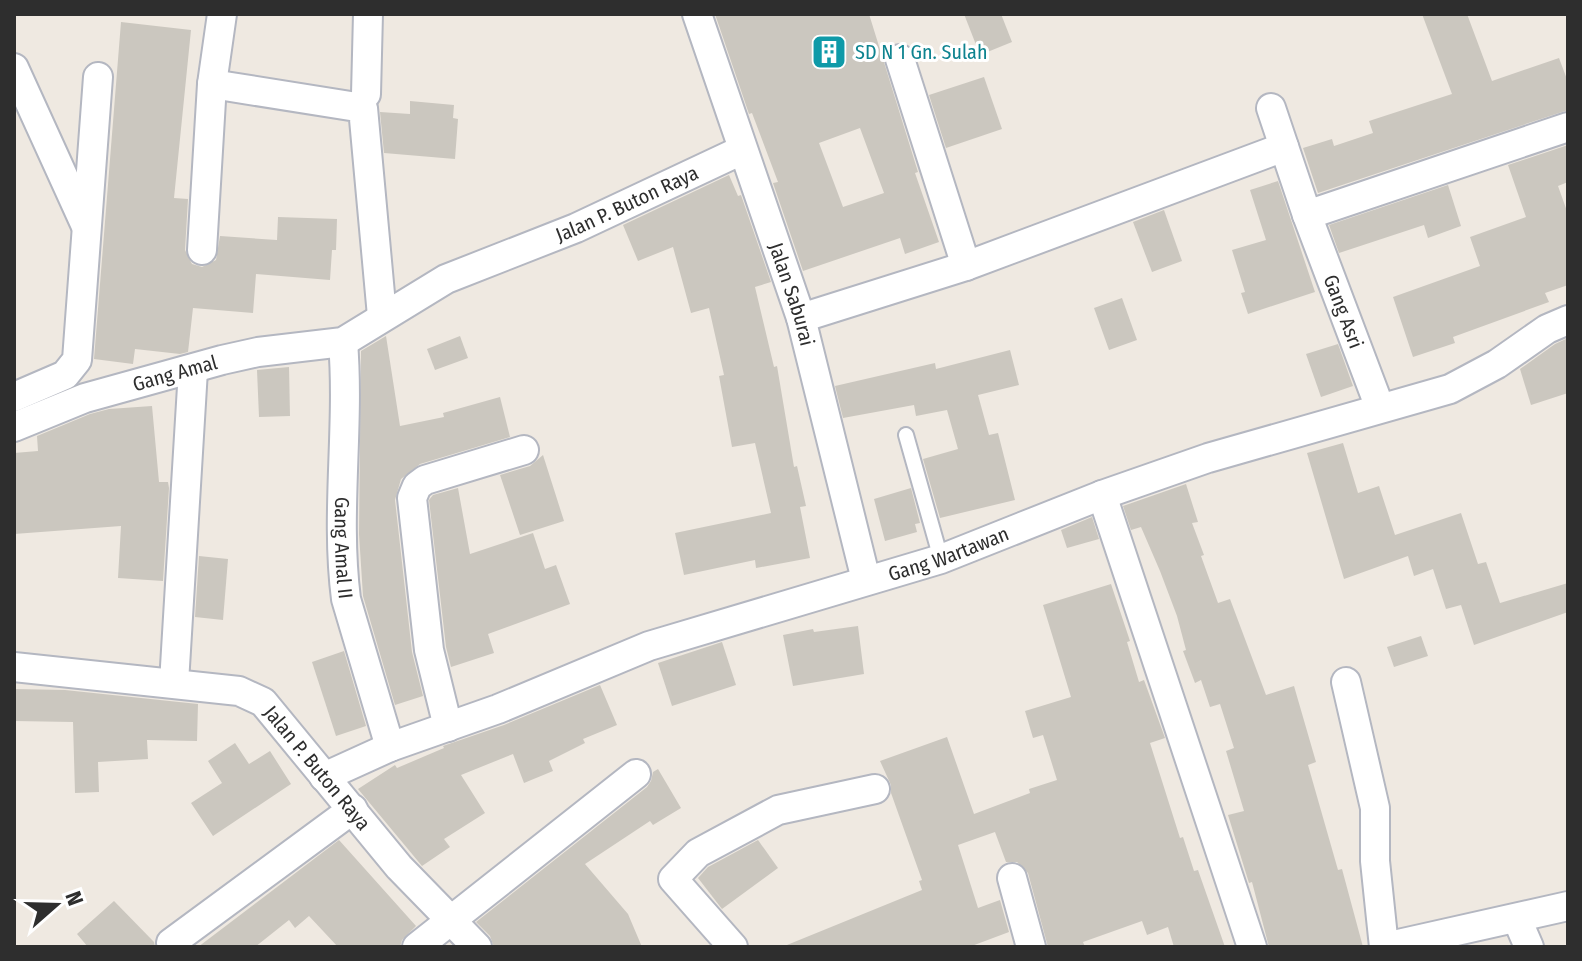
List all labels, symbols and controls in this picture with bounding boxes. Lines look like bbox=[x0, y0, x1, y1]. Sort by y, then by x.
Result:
building icon: SD N 1 Gn. Sulah bbox=[810, 33, 848, 71]
place label: SD N 1 Gn. Sulah bbox=[855, 40, 987, 64]
street label: Jalan P. Buton Raya bbox=[552, 160, 702, 247]
street label: Jalan Saburai bbox=[764, 239, 819, 348]
street label: Gang Asri bbox=[1319, 271, 1368, 352]
street label: Gang Amal bbox=[130, 350, 220, 396]
street label: Gang Amal II bbox=[330, 497, 358, 600]
street label: Gang Wartawan bbox=[885, 521, 1012, 586]
street label: Jalan P. Buton Raya bbox=[259, 701, 376, 835]
north arrow bbox=[16, 865, 96, 945]
text: N bbox=[59, 888, 89, 909]

